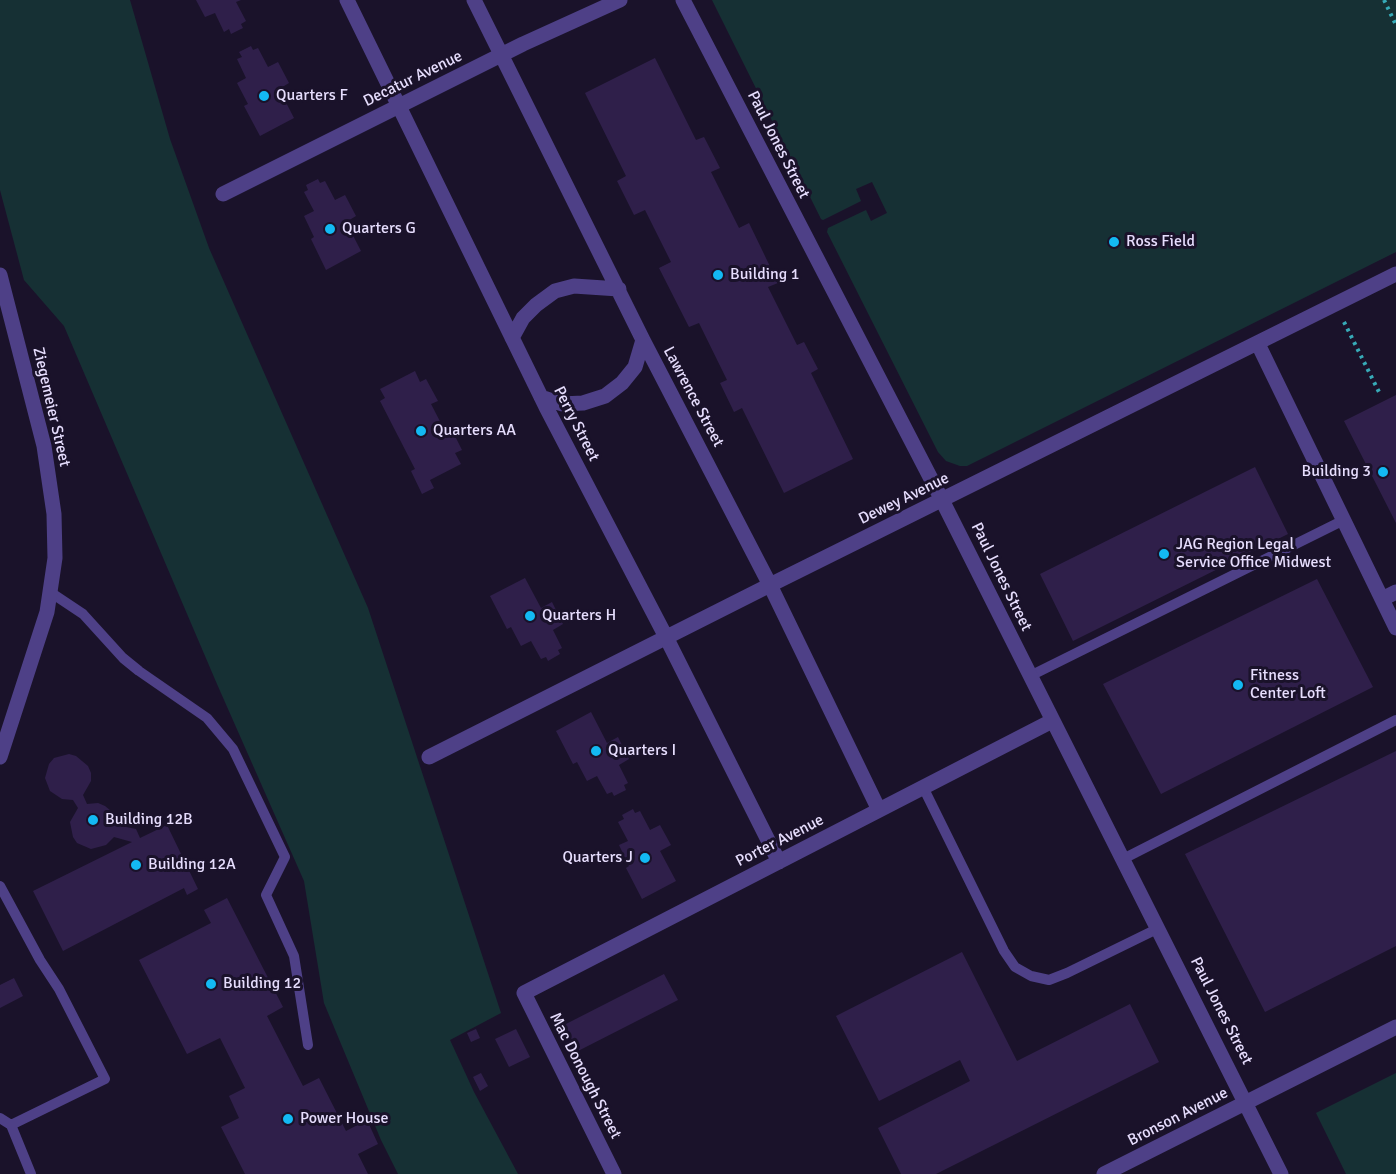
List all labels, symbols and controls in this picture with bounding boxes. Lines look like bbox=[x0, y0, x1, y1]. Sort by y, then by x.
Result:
street label: Decatur Avenue bbox=[360, 47, 466, 111]
place label: Quarters F bbox=[276, 86, 348, 106]
street label: Paul Jones Street bbox=[743, 88, 813, 202]
marker: Quarters F bbox=[257, 89, 271, 103]
place label: Quarters G bbox=[342, 219, 416, 239]
marker: Quarters G bbox=[323, 222, 337, 236]
place label: Ross Field bbox=[1126, 232, 1195, 252]
marker: Ross Field bbox=[1107, 235, 1121, 249]
place label: Building 1 bbox=[730, 265, 799, 285]
marker: Building 1 bbox=[711, 268, 725, 282]
street label: Lawrence Street bbox=[659, 344, 727, 450]
street label: Ziegemeier Street bbox=[28, 345, 74, 469]
street label: Perry Street bbox=[549, 383, 603, 465]
place label: Quarters AA bbox=[433, 421, 516, 441]
marker: Quarters AA bbox=[414, 424, 428, 438]
place label: Building 3 bbox=[1302, 462, 1371, 482]
marker: Building 3 bbox=[1376, 465, 1390, 479]
street label: Dewey Avenue bbox=[856, 469, 952, 529]
street label: Paul Jones Street bbox=[966, 520, 1036, 634]
place label: JAG Region Legal Service Office Midwest bbox=[1176, 535, 1331, 573]
marker: JAG Region Legal Service Office Midwest bbox=[1157, 547, 1171, 561]
place label: Quarters H bbox=[542, 606, 616, 626]
marker: Quarters H bbox=[523, 609, 537, 623]
place label: Fitness Center Loft bbox=[1250, 666, 1326, 704]
marker: Fitness Center Loft bbox=[1231, 678, 1245, 692]
place label: Quarters I bbox=[608, 741, 676, 761]
marker: Quarters I bbox=[589, 744, 603, 758]
place label: Building 12B bbox=[105, 810, 193, 830]
street label: Porter Avenue bbox=[733, 811, 827, 871]
marker: Building 12B bbox=[86, 813, 100, 827]
place label: Quarters J bbox=[562, 848, 633, 868]
marker: Quarters J bbox=[638, 851, 652, 865]
place label: Building 12A bbox=[148, 855, 236, 875]
marker: Building 12A bbox=[129, 858, 143, 872]
street label: Paul Jones Street bbox=[1186, 954, 1256, 1068]
place label: Building 12 bbox=[223, 974, 301, 994]
marker: Building 12 bbox=[204, 977, 218, 991]
street label: Mac Donough Street bbox=[545, 1010, 625, 1142]
street label: Bronson Avenue bbox=[1125, 1084, 1231, 1150]
place label: Power House bbox=[300, 1109, 388, 1129]
marker: Power House bbox=[281, 1112, 295, 1126]

